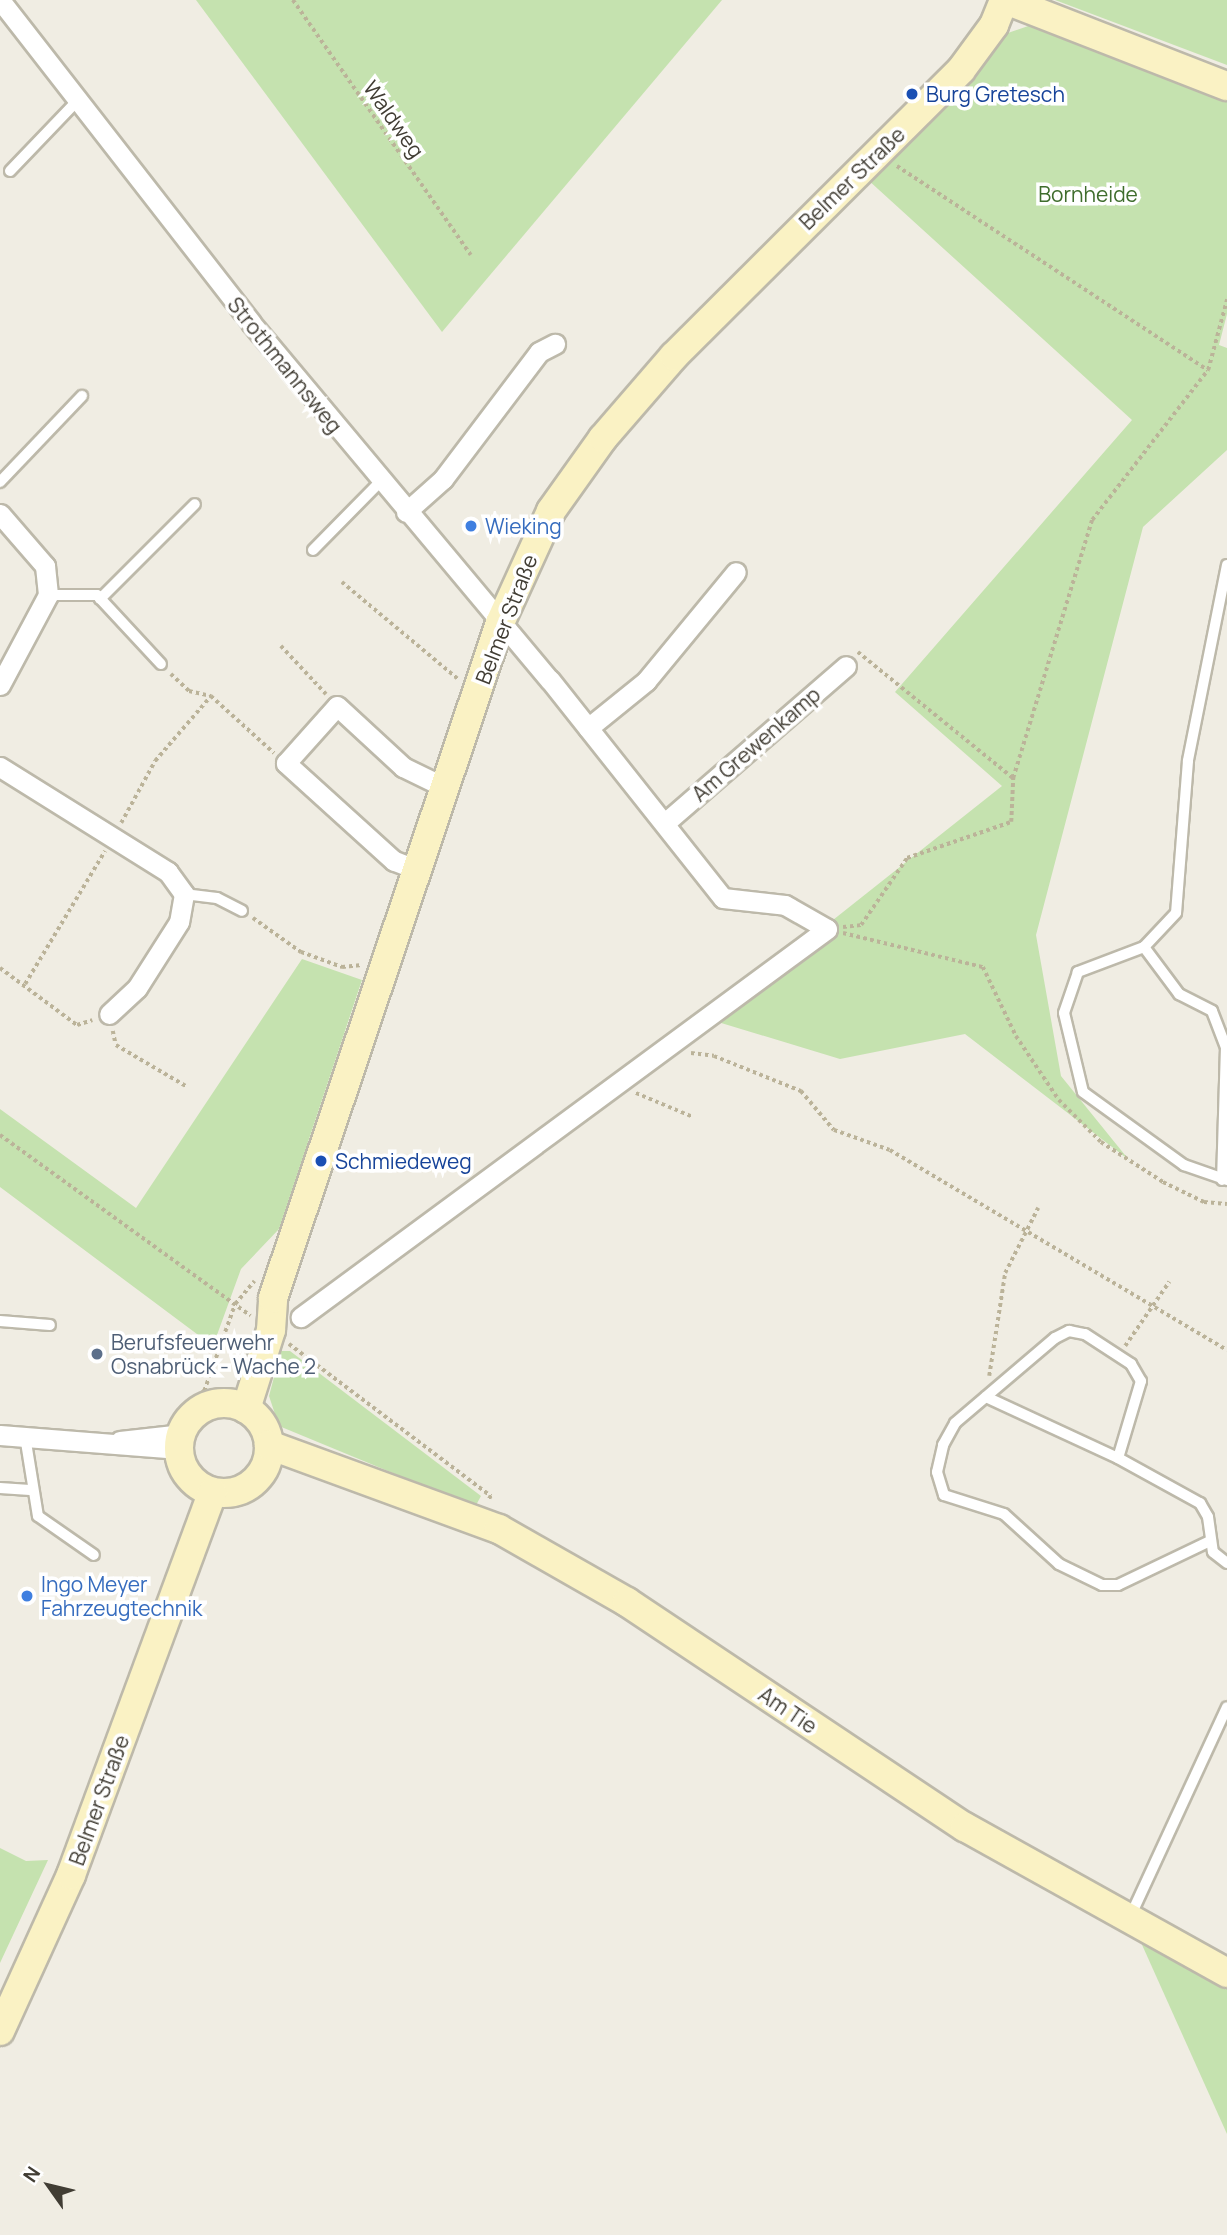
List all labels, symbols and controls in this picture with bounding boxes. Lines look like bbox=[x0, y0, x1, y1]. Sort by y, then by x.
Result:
street label: Waldweg bbox=[358, 76, 430, 162]
place label: Burg Gretesch bbox=[926, 81, 1065, 107]
marker: Burg Gretesch bbox=[904, 86, 920, 102]
street label: Belmer Straße bbox=[794, 121, 910, 235]
park label: Bornheide bbox=[1038, 181, 1138, 207]
street label: Strothmannsweg bbox=[223, 292, 347, 438]
place label: Wieking bbox=[485, 513, 562, 539]
marker: Wieking bbox=[463, 518, 479, 534]
street label: Belmer Straße bbox=[470, 551, 542, 687]
street label: Am Grewenkamp bbox=[687, 681, 825, 807]
place label: Schmiedeweg bbox=[335, 1148, 472, 1174]
marker: Schmiedeweg bbox=[313, 1153, 329, 1169]
place label: Berufsfeuerwehr Osnabrück - Wache 2 bbox=[111, 1329, 316, 1379]
marker: Berufsfeuerwehr Osnabrück - Wache 2 bbox=[89, 1346, 105, 1362]
place label: Ingo Meyer Fahrzeugtechnik bbox=[41, 1571, 202, 1621]
marker: Ingo Meyer Fahrzeugtechnik bbox=[19, 1588, 35, 1604]
street label: Am Tie bbox=[754, 1681, 822, 1739]
street label: Belmer Straße bbox=[64, 1731, 134, 1869]
north arrow bbox=[14, 2151, 84, 2221]
text: N bbox=[17, 2161, 46, 2187]

